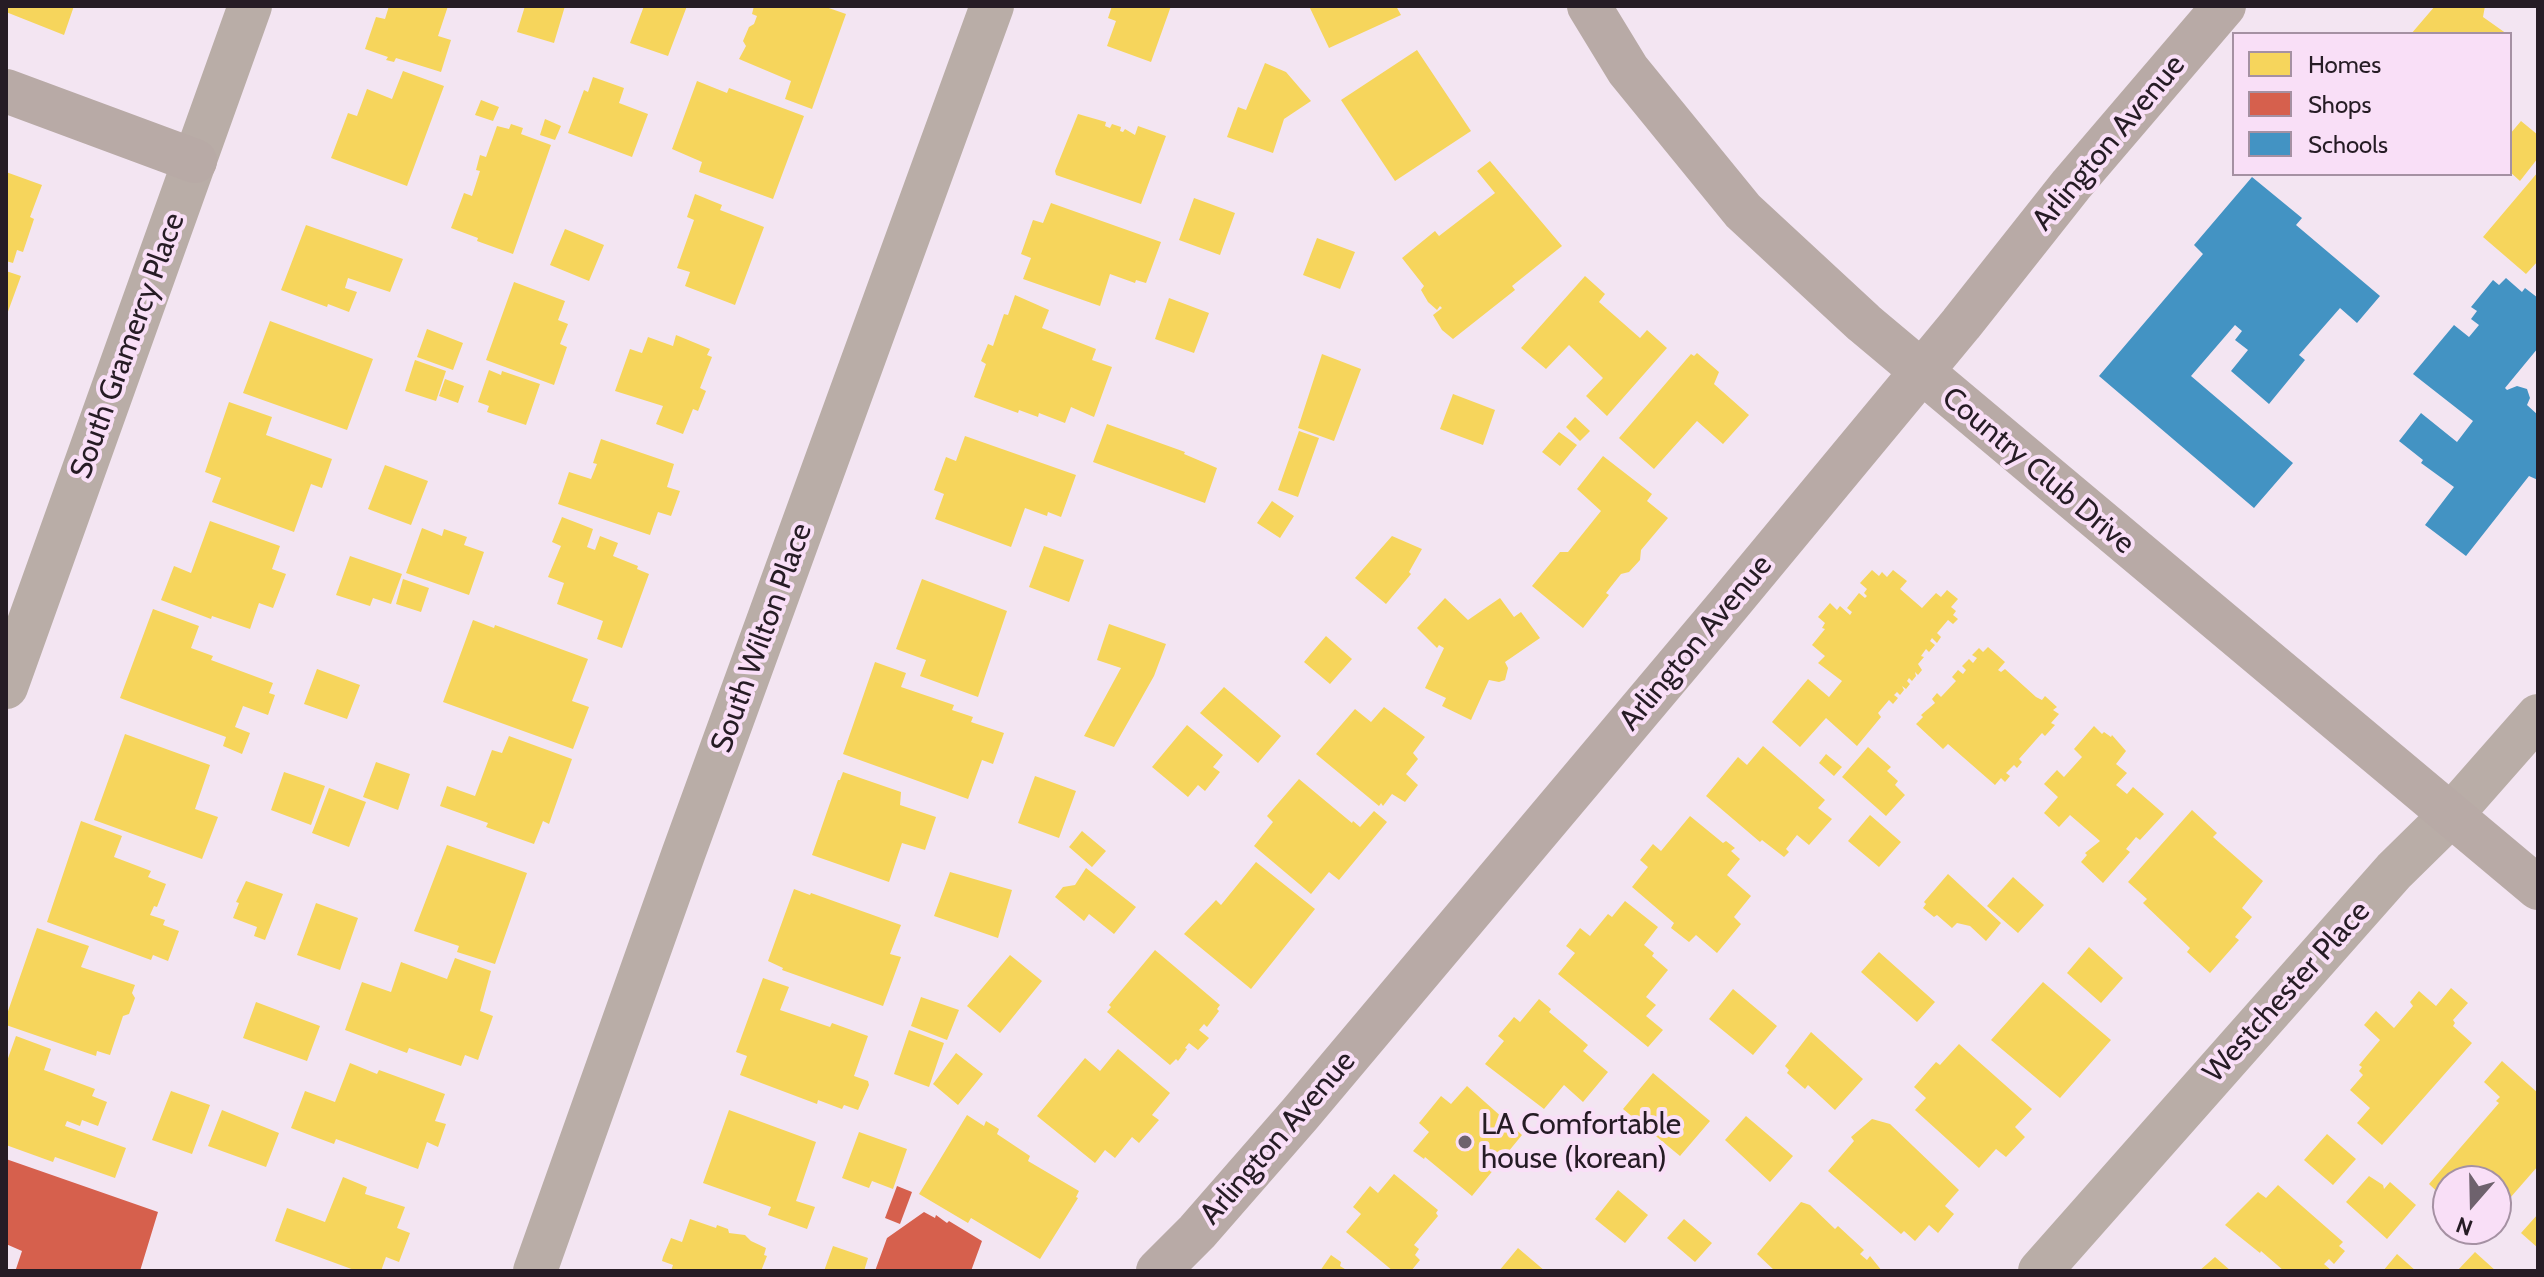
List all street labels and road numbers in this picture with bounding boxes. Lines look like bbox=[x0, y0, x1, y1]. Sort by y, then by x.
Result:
street label: Arlington Avenue bbox=[2025, 48, 2193, 238]
street label: South Gramercy Place bbox=[63, 208, 193, 484]
street label: Country Club Drive bbox=[1934, 380, 2142, 562]
street label: South Wilton Place bbox=[704, 518, 820, 758]
street label: Arlington Avenue bbox=[1612, 548, 1780, 738]
street label: Westchester Place bbox=[2196, 894, 2378, 1090]
street label: Arlington Avenue bbox=[1193, 1044, 1363, 1232]

